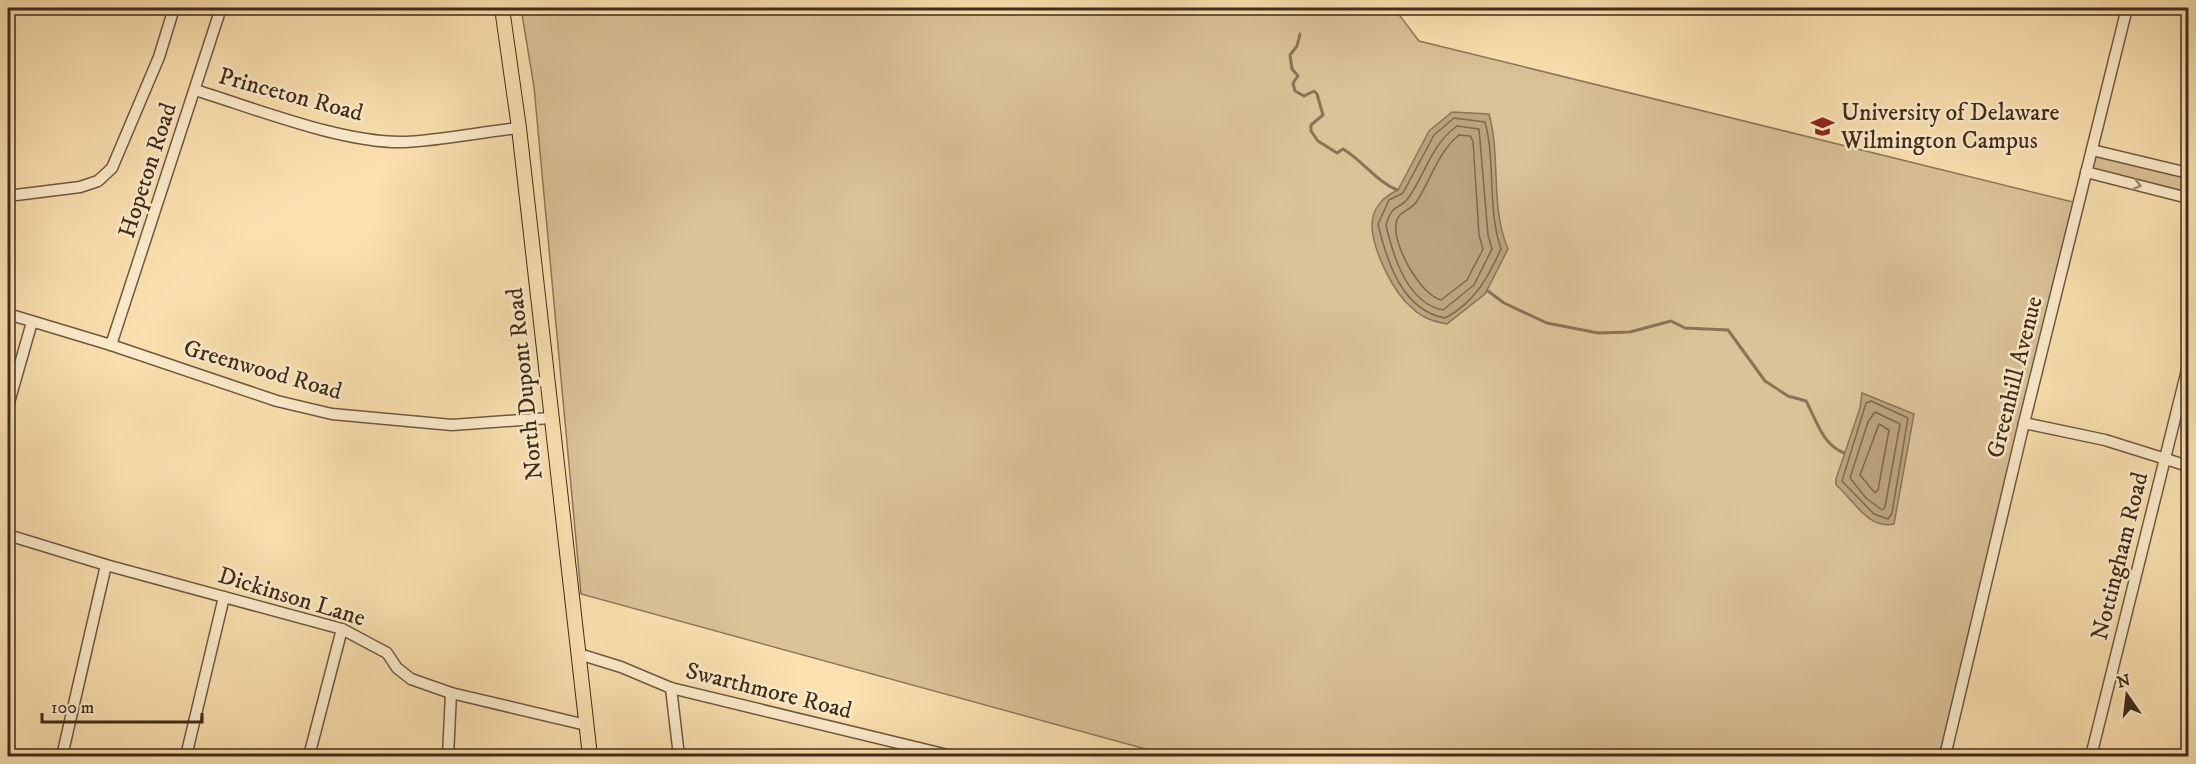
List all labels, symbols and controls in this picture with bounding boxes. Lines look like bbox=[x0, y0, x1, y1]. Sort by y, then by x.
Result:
street label: Princeton Road bbox=[215, 61, 366, 129]
place label: University of Delaware Wilmington Campus bbox=[1840, 98, 2059, 156]
street label: Hopeton Road bbox=[112, 99, 184, 242]
school or university icon: University of Delaware Wilmington Campus bbox=[1810, 113, 1836, 139]
one-way arrow bbox=[2132, 178, 2142, 190]
street label: North Dupont Road bbox=[500, 286, 550, 482]
street label: Greenhill Avenue bbox=[1980, 293, 2050, 461]
street label: Greenwood Road bbox=[180, 333, 345, 407]
street label: Nottingham Road bbox=[2085, 469, 2155, 643]
street label: Dickinson Lane bbox=[215, 560, 369, 634]
street label: Swarthmore Road bbox=[682, 656, 855, 726]
north arrow bbox=[2097, 665, 2157, 725]
text: N bbox=[2115, 670, 2132, 693]
scale bar bbox=[42, 686, 202, 724]
text: 100 m bbox=[51, 697, 94, 719]

